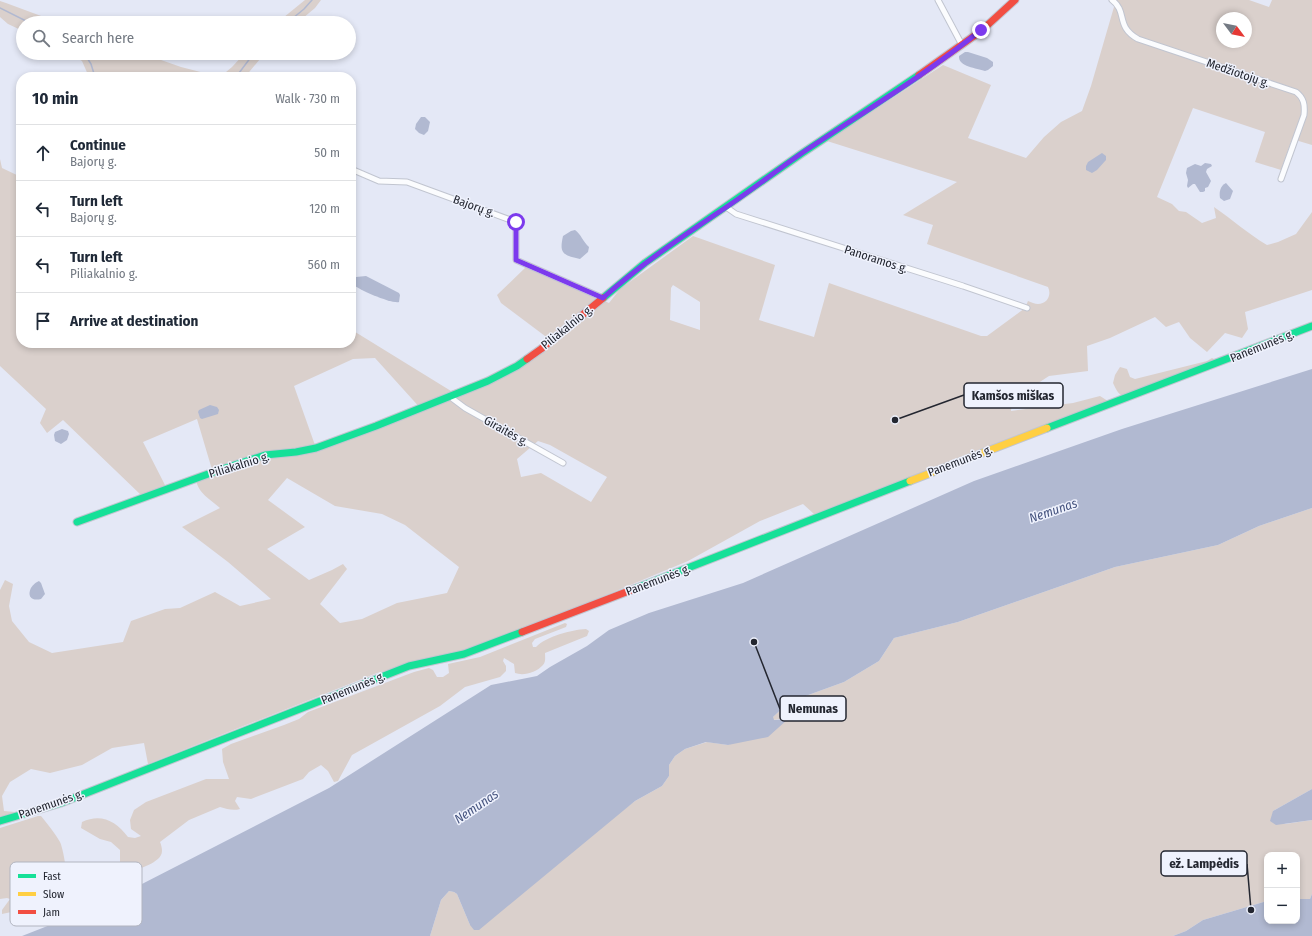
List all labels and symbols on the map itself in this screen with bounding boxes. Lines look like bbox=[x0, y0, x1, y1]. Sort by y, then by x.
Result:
north arrow bbox=[1216, 12, 1252, 48]
route end bbox=[972, 21, 990, 39]
street label: Medžiotojų g. bbox=[1205, 56, 1272, 90]
street label: Bajorų g. bbox=[451, 192, 497, 220]
route start bbox=[507, 213, 525, 231]
street label: Panoramos g. bbox=[843, 242, 910, 276]
street label: Piliakalnio g. bbox=[538, 302, 596, 352]
street label: Panemunės g. bbox=[1228, 327, 1296, 365]
callout: Kamšos miškas bbox=[964, 383, 1063, 408]
text: Kamšos miškas bbox=[972, 388, 1054, 403]
street label: Giraitės g. bbox=[481, 413, 531, 449]
street label: Panemunės g. bbox=[926, 442, 995, 480]
street label: Piliakalnio g. bbox=[207, 449, 271, 481]
water label: Nemunas bbox=[1027, 495, 1080, 526]
street label: Panemunės g. bbox=[624, 561, 693, 599]
street label: Panemunės g. bbox=[319, 669, 387, 707]
callout: Nemunas bbox=[780, 696, 846, 721]
text: Nemunas bbox=[788, 701, 838, 716]
street label: Panemunės g. bbox=[17, 786, 86, 822]
water label: Nemunas bbox=[451, 786, 502, 827]
callout: ež. Lampėdis bbox=[1161, 851, 1247, 876]
text: ež. Lampėdis bbox=[1169, 856, 1239, 871]
legend bbox=[10, 862, 142, 926]
text: Fast bbox=[43, 870, 61, 883]
text: Slow bbox=[43, 888, 64, 901]
text: Jam bbox=[43, 906, 60, 919]

